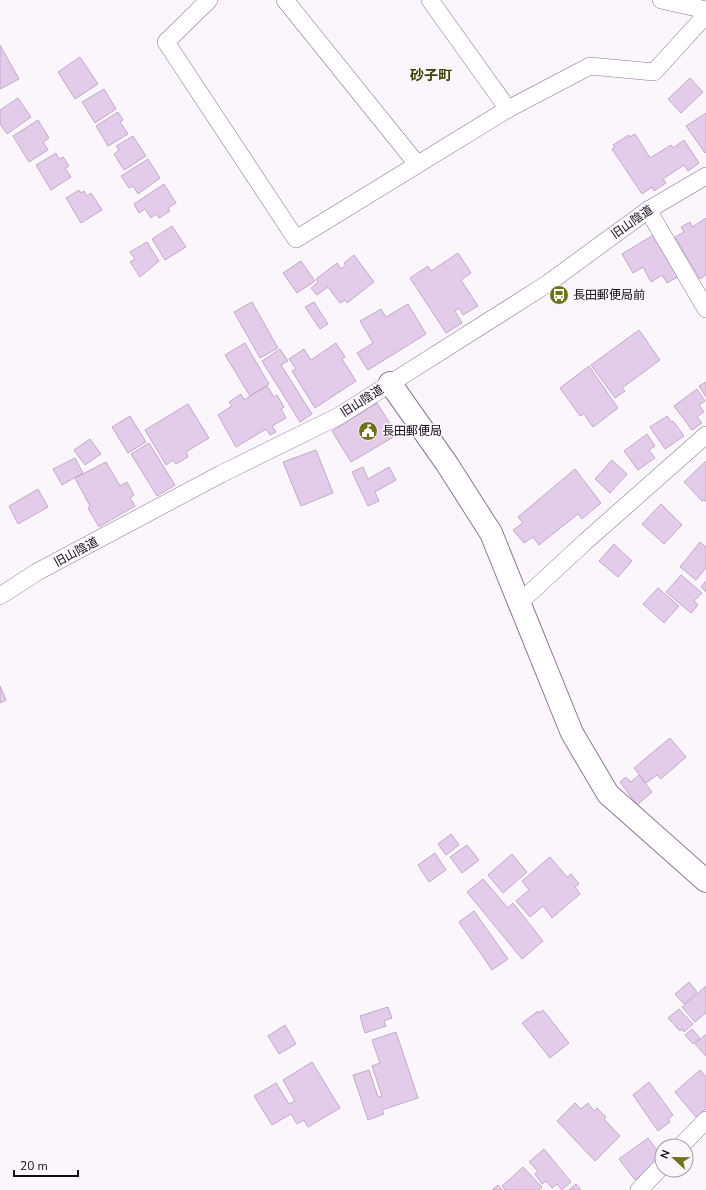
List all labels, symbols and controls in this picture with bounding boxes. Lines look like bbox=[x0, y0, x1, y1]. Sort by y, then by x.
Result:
district label: 砂子町 bbox=[410, 66, 452, 85]
street label: 旧山陰道 bbox=[608, 202, 656, 242]
bus stop icon: 長田郵便局前 bbox=[548, 284, 570, 306]
place label: 長田郵便局前 bbox=[573, 287, 645, 303]
street label: 旧山陰道 bbox=[337, 381, 387, 421]
public building icon: 長田郵便局 bbox=[357, 420, 379, 442]
place label: 長田郵便局 bbox=[382, 423, 442, 439]
street label: 旧山陰道 bbox=[51, 534, 101, 570]
north arrow bbox=[654, 1138, 694, 1178]
text: N bbox=[657, 1148, 674, 1161]
scale bar bbox=[14, 1152, 78, 1178]
text: 20 m bbox=[20, 1158, 48, 1174]

